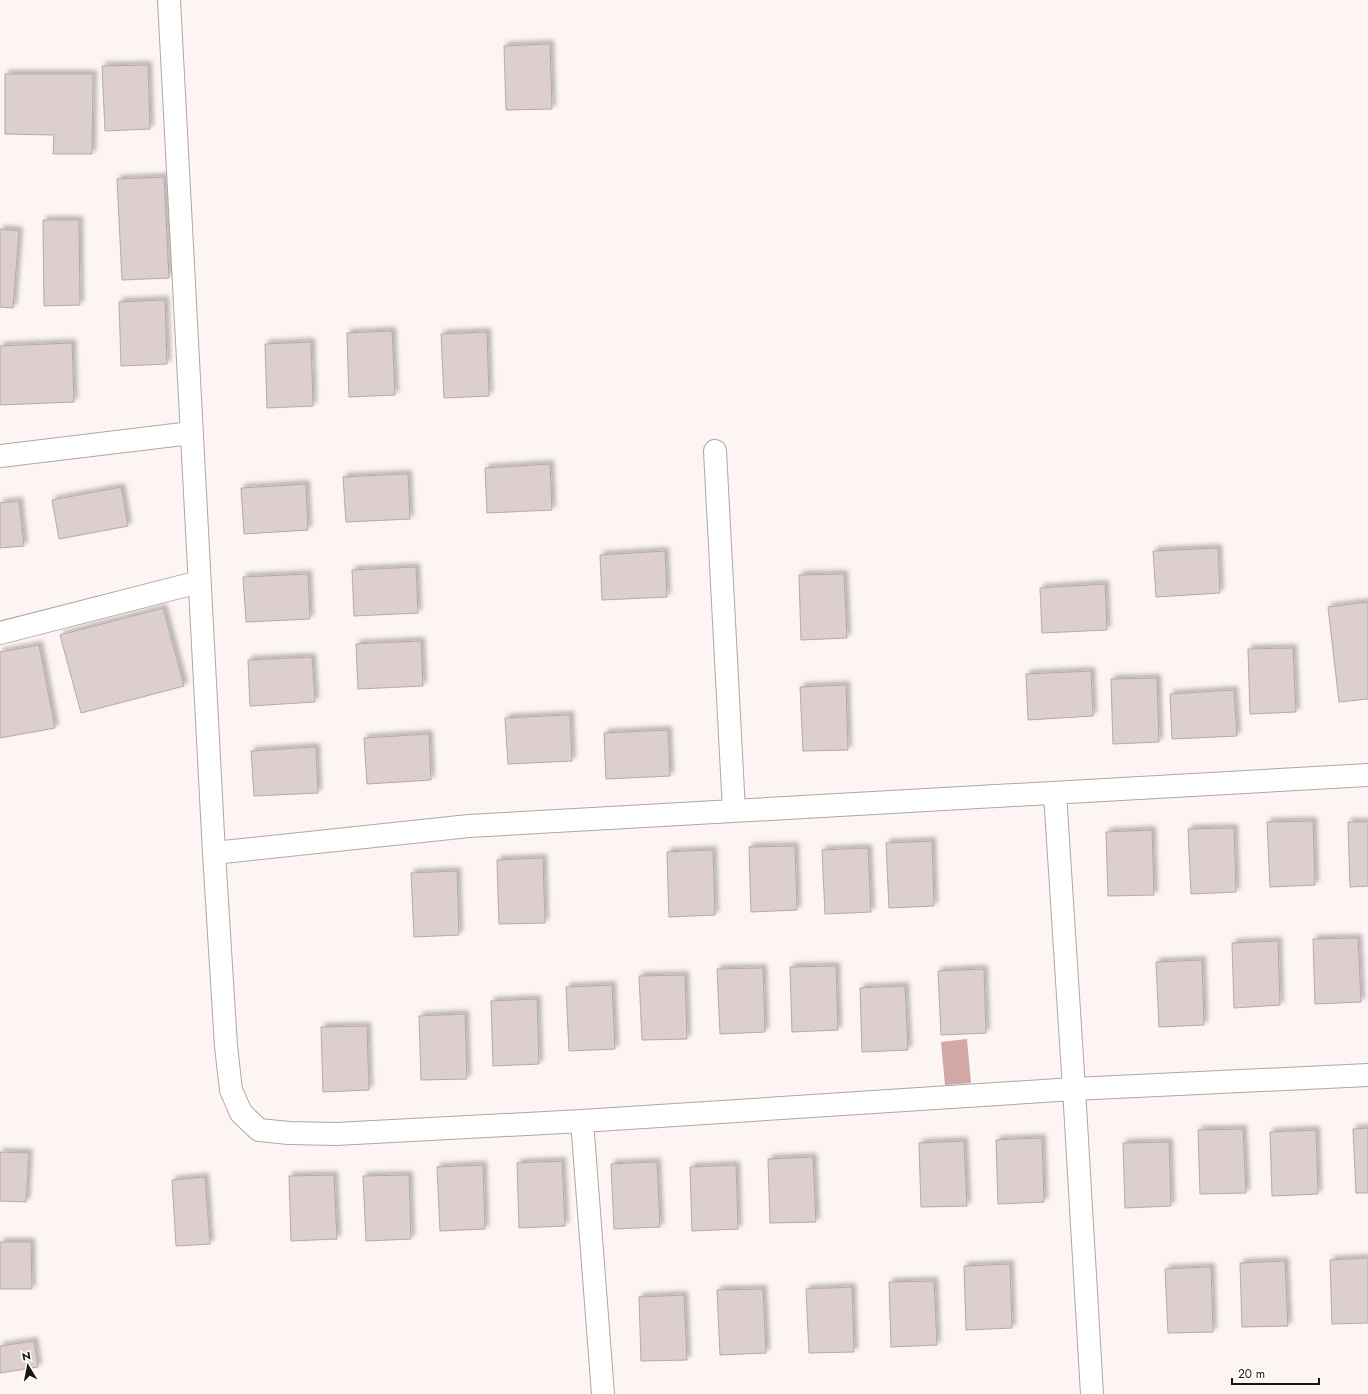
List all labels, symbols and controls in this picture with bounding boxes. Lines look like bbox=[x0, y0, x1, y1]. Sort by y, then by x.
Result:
north arrow bbox=[8, 1346, 48, 1386]
text: N bbox=[21, 1348, 32, 1365]
scale bar bbox=[1232, 1360, 1319, 1386]
text: 20 m bbox=[1238, 1365, 1265, 1383]

